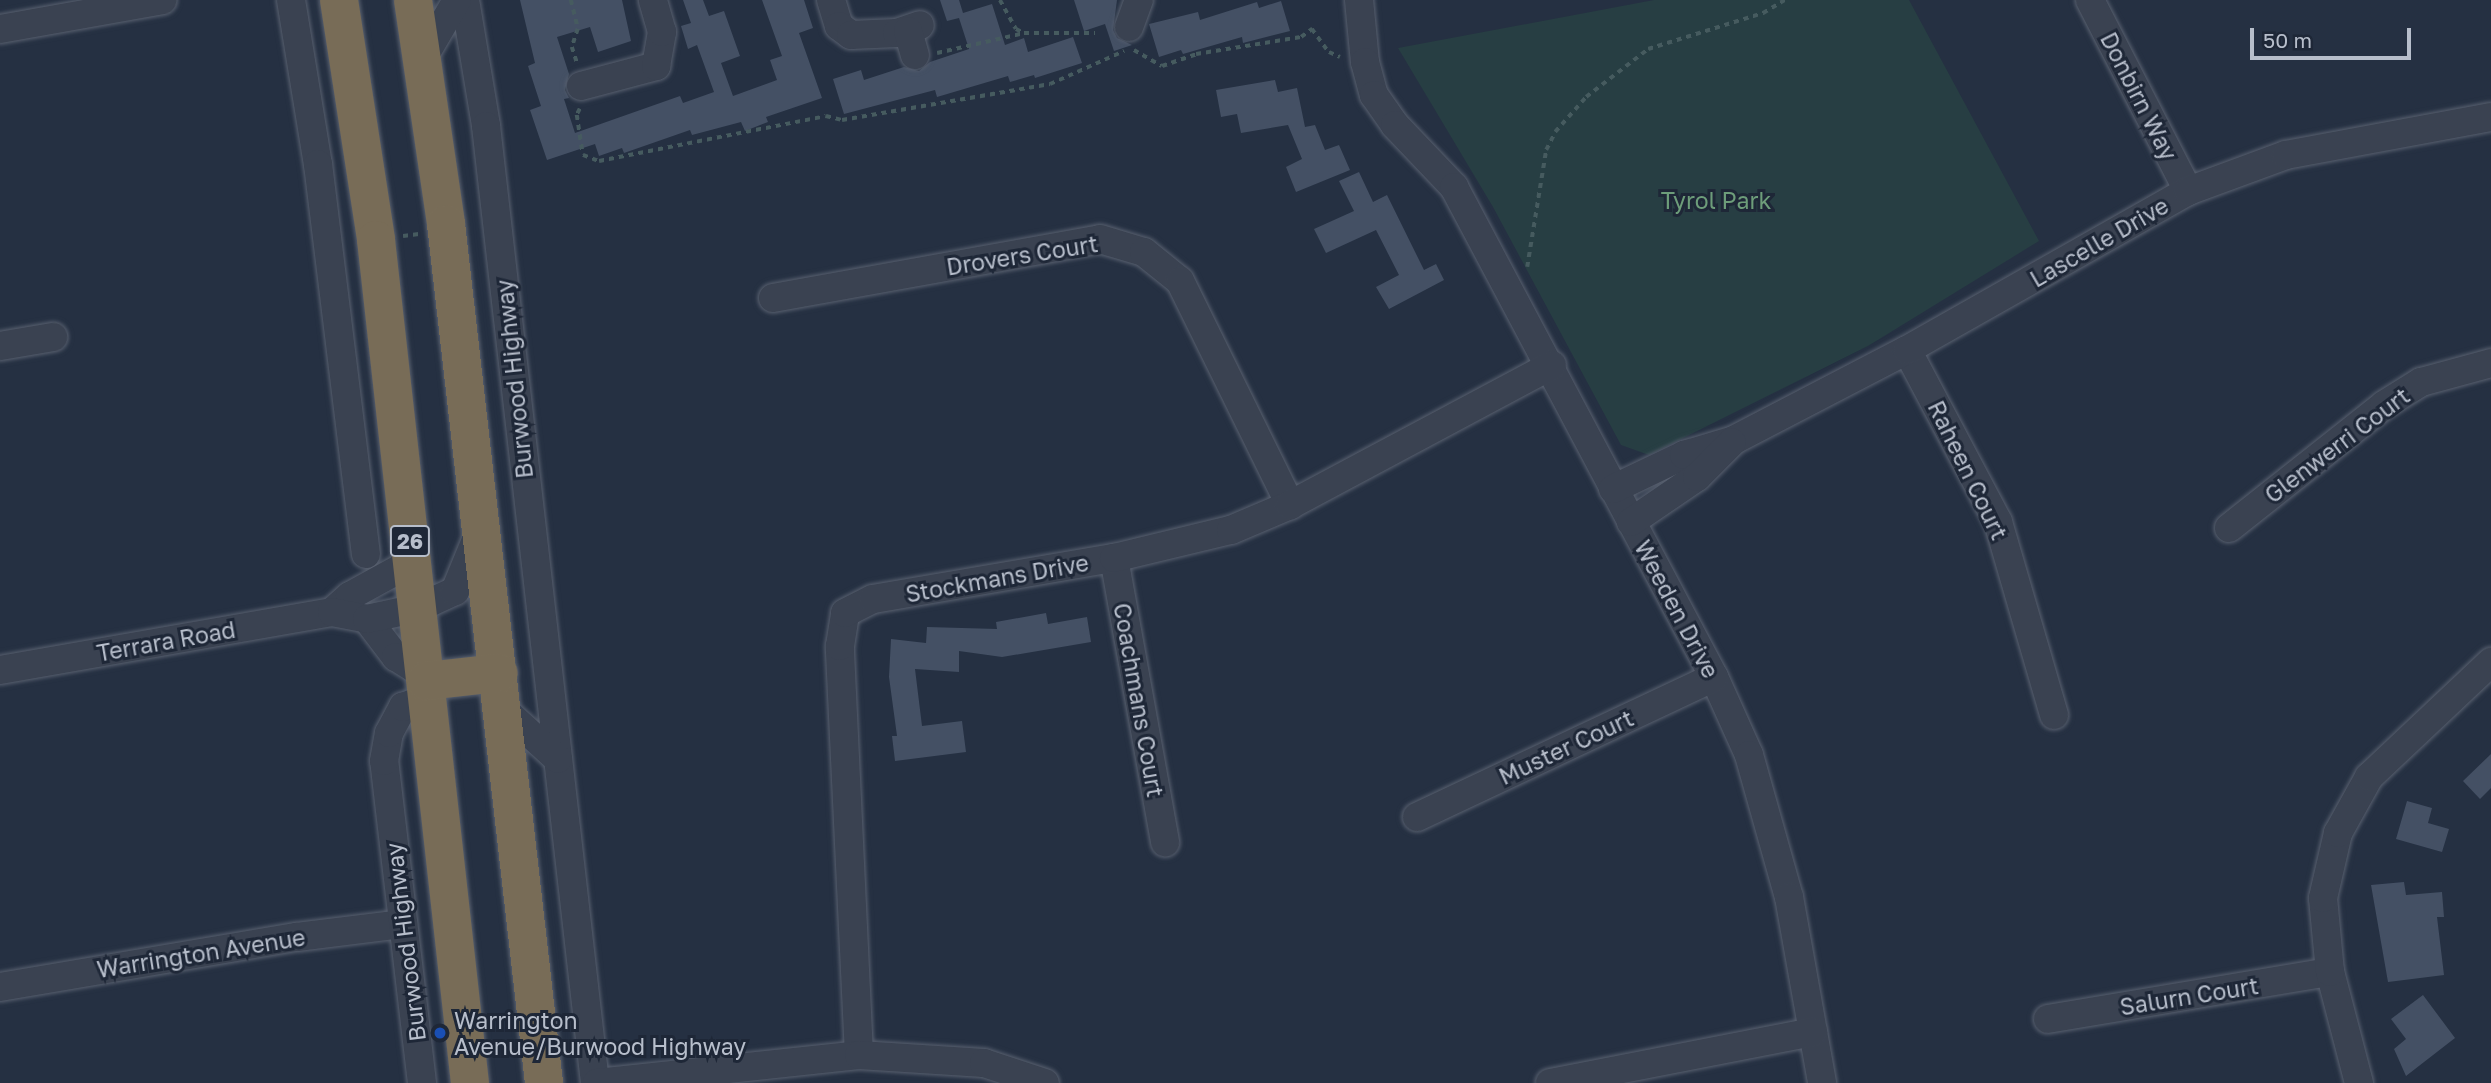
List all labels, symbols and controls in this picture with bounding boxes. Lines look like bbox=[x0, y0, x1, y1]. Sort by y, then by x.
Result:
scale bar bbox=[2253, 14, 2414, 58]
street label: Donbirn Way bbox=[2095, 27, 2183, 165]
text: 50 m bbox=[2263, 27, 2312, 53]
park label: Tyrol Park bbox=[1661, 186, 1771, 214]
street label: Lascelle Drive bbox=[2025, 191, 2173, 293]
street label: Drovers Court bbox=[944, 229, 1100, 281]
street label: Burwood Highway bbox=[490, 278, 538, 480]
street label: Glenwerri Court bbox=[2259, 382, 2415, 508]
street label: Raheen Court bbox=[1922, 396, 2014, 544]
road number: 26 bbox=[389, 524, 431, 558]
street label: Weeden Drive bbox=[1629, 535, 1725, 683]
street label: Stockmans Drive bbox=[903, 548, 1091, 608]
street label: Coachmans Court bbox=[1108, 601, 1170, 799]
street label: Terrara Road bbox=[95, 615, 237, 667]
street label: Muster Court bbox=[1494, 704, 1638, 790]
street label: Burwood Highway bbox=[379, 841, 431, 1043]
street label: Warrington Avenue bbox=[95, 923, 307, 983]
street label: Salurn Court bbox=[2118, 971, 2260, 1021]
place label: Warrington Avenue/Burwood Highway bbox=[454, 1006, 746, 1060]
marker: Warrington Avenue/Burwood Highway bbox=[432, 1025, 448, 1041]

